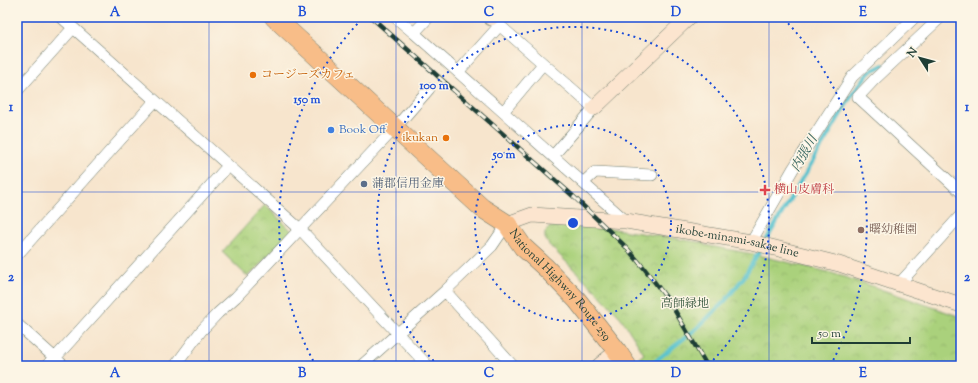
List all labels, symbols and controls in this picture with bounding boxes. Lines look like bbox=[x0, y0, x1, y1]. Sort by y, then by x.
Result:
text: A bbox=[110, 4, 121, 22]
text: B bbox=[298, 4, 307, 22]
text: C bbox=[484, 4, 494, 22]
text: D bbox=[671, 4, 681, 22]
text: E bbox=[859, 4, 867, 22]
north arrow bbox=[900, 38, 940, 78]
text: N bbox=[903, 44, 922, 62]
place label: コージーズカフェ bbox=[261, 66, 356, 84]
marker: コージーズカフェ bbox=[248, 70, 258, 80]
text: 100 m bbox=[418, 77, 449, 95]
text: 150 m bbox=[292, 91, 321, 109]
text: 1 bbox=[9, 99, 14, 117]
text: 1 bbox=[965, 99, 970, 117]
place label: Book Off bbox=[339, 121, 387, 139]
marker: Book Off bbox=[326, 125, 336, 135]
place label: ikukan bbox=[402, 129, 438, 147]
water label: 内張川 bbox=[787, 131, 824, 175]
marker: ikukan bbox=[441, 133, 451, 143]
text: 50 m bbox=[492, 146, 516, 164]
place label: 蒲郡信用金庫 bbox=[372, 175, 444, 193]
marker: 蒲郡信用金庫 bbox=[359, 179, 369, 189]
place label: 横山皮膚科 bbox=[774, 181, 834, 199]
marker: 横山皮膚科 bbox=[759, 184, 771, 196]
centre of rings bbox=[566, 216, 580, 230]
street label: ikobe-minami-sakae line bbox=[674, 220, 801, 263]
place label: 曙幼稚園 bbox=[869, 221, 917, 239]
street label: National Highway Route 259 bbox=[504, 225, 615, 345]
marker: 曙幼稚園 bbox=[856, 225, 866, 235]
text: 2 bbox=[8, 269, 15, 287]
text: 2 bbox=[964, 269, 971, 287]
park label: 高師緑地 bbox=[661, 295, 709, 313]
scale bar bbox=[812, 319, 910, 345]
text: 50 m bbox=[817, 325, 841, 343]
text: A bbox=[110, 365, 121, 383]
text: B bbox=[298, 365, 307, 383]
text: C bbox=[484, 365, 494, 383]
text: D bbox=[671, 365, 681, 383]
text: E bbox=[859, 365, 867, 383]

